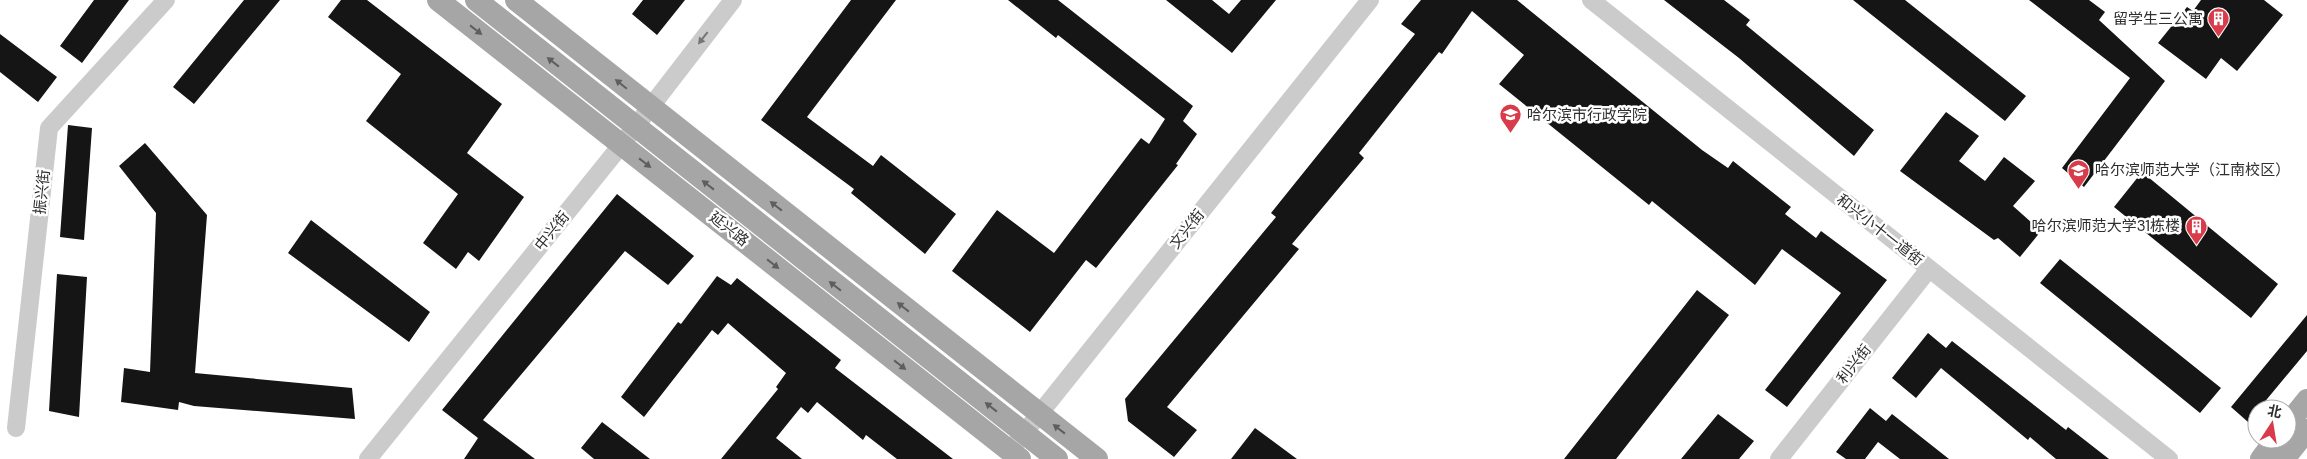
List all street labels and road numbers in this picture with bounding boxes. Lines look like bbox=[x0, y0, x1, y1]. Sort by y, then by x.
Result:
street label: 振兴街 bbox=[30, 169, 54, 215]
street label: 和兴小十一道街 bbox=[1832, 190, 1928, 270]
street label: 文兴街 bbox=[1165, 205, 1209, 253]
street label: 中兴街 bbox=[530, 207, 574, 255]
street label: 延兴路 bbox=[705, 207, 753, 251]
street label: 利兴街 bbox=[1832, 340, 1876, 388]

